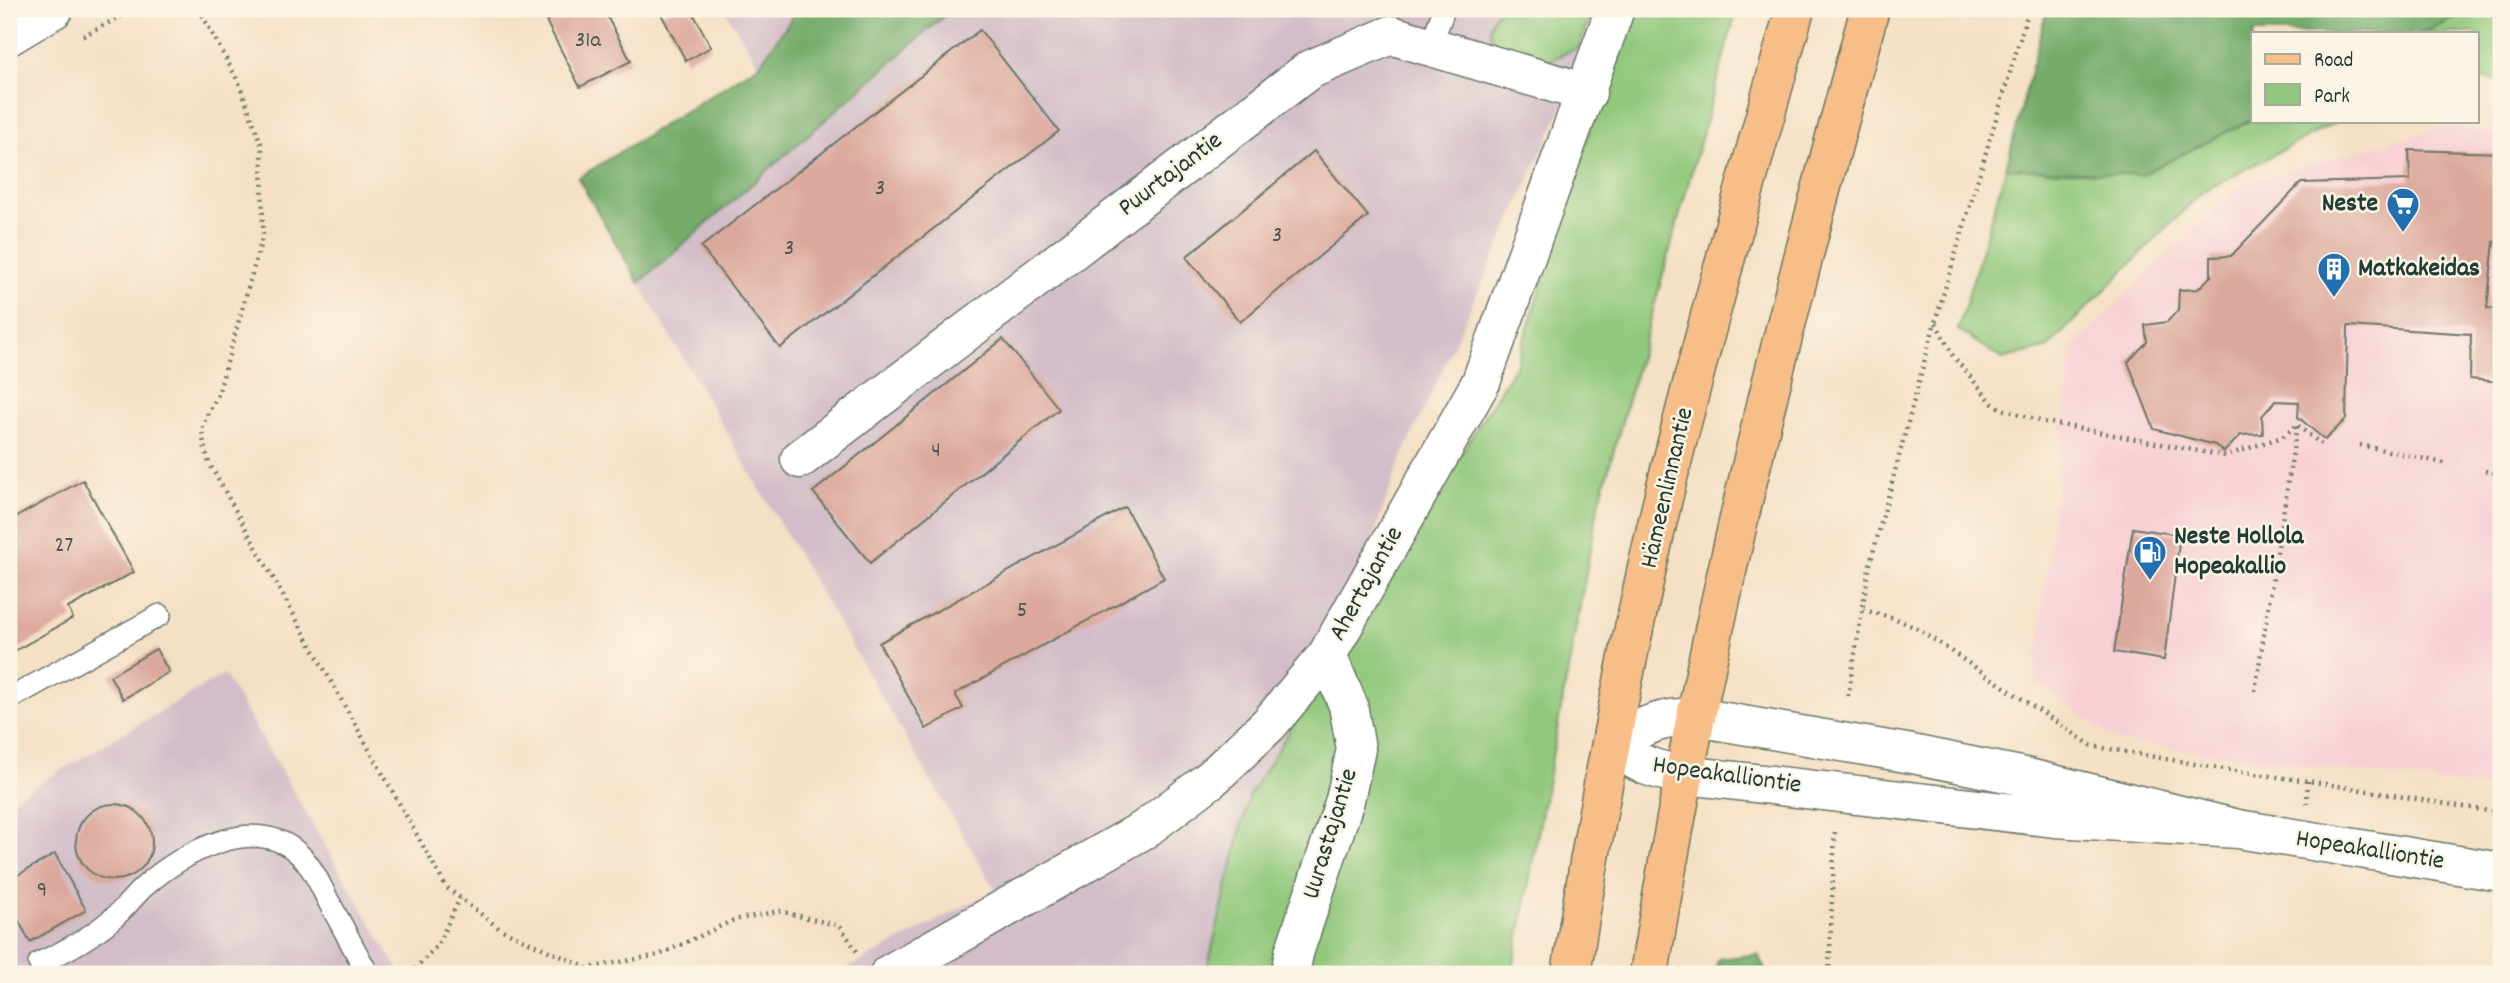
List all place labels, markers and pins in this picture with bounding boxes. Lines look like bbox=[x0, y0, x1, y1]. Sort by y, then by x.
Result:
supermarket icon: Neste bbox=[2384, 185, 2422, 234]
place label: Neste bbox=[2322, 186, 2378, 223]
building icon: Matkakeidas bbox=[2315, 250, 2353, 299]
place label: Matkakeidas bbox=[2358, 251, 2480, 288]
place label: Neste Hollola Hopeakallio bbox=[2174, 519, 2304, 586]
fuel station icon: Neste Hollola Hopeakallio bbox=[2131, 533, 2169, 582]

